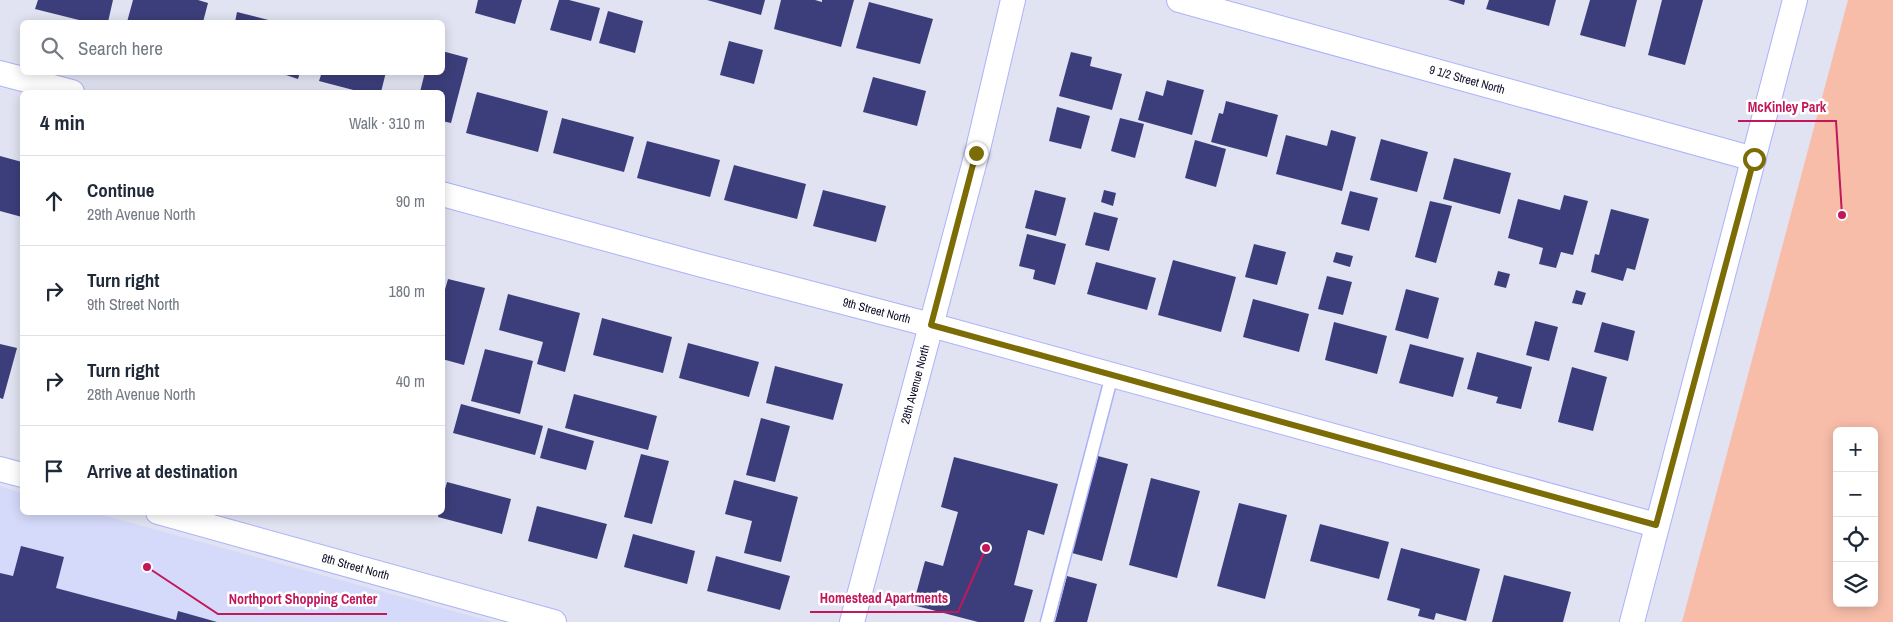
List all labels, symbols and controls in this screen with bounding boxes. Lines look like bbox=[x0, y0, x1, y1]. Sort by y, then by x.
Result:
search box bbox=[20, 20, 445, 75]
icon: search bbox=[38, 34, 66, 62]
text: Search here bbox=[78, 35, 163, 61]
street label: 9 1/2 Street North bbox=[1428, 62, 1507, 98]
callout: McKinley Park bbox=[1738, 92, 1836, 121]
text: McKinley Park bbox=[1748, 98, 1827, 116]
text: 4 min bbox=[40, 108, 85, 137]
text: Walk · 310 m bbox=[349, 112, 425, 134]
route end bbox=[965, 142, 988, 165]
route start bbox=[1743, 148, 1766, 171]
text: Continue bbox=[87, 177, 155, 203]
icon: ahead bbox=[40, 187, 68, 215]
text: 90 m bbox=[396, 190, 425, 212]
text: 29th Avenue North bbox=[87, 203, 195, 225]
text: Turn right bbox=[87, 267, 159, 293]
icon: right bbox=[40, 277, 68, 305]
text: 180 m bbox=[389, 280, 425, 302]
text: 9th Street North bbox=[87, 293, 180, 315]
street label: 9th Street North bbox=[841, 294, 912, 327]
street label: 28th Avenue North bbox=[897, 343, 934, 426]
text: Turn right bbox=[87, 357, 159, 383]
icon: right bbox=[40, 367, 68, 395]
text: 40 m bbox=[396, 370, 425, 392]
text: 28th Avenue North bbox=[87, 383, 195, 405]
map controls bbox=[1833, 427, 1878, 607]
button: + bbox=[1833, 427, 1878, 472]
icon: arrive bbox=[40, 457, 68, 485]
text: Arrive at destination bbox=[87, 458, 238, 484]
button: − bbox=[1833, 472, 1878, 517]
button: locate bbox=[1833, 517, 1878, 562]
street label: 8th Street North bbox=[320, 550, 391, 584]
button: layers bbox=[1833, 562, 1878, 607]
callout: Homestead Apartments bbox=[810, 583, 958, 612]
callout: Northport Shopping Center bbox=[218, 585, 387, 614]
text: Homestead Apartments bbox=[820, 589, 948, 607]
text: Northport Shopping Center bbox=[229, 590, 378, 608]

